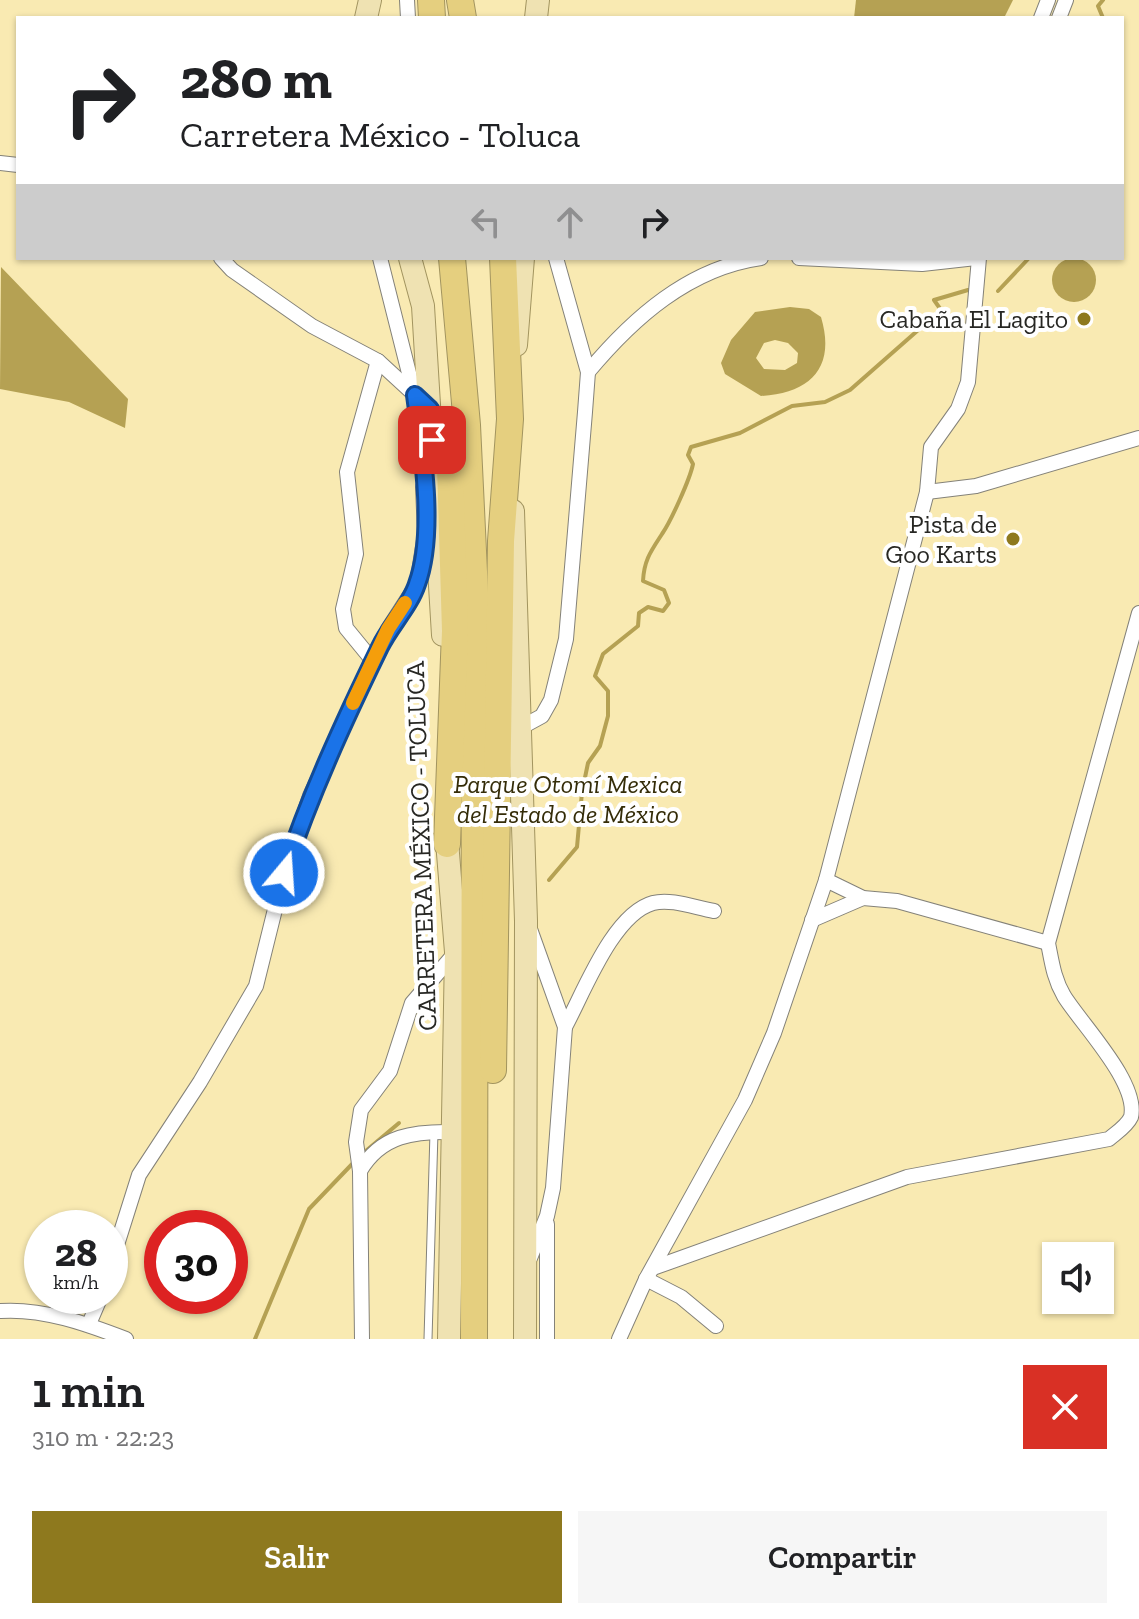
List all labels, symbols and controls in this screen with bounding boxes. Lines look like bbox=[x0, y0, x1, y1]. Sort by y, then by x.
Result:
text: 280 m bbox=[180, 45, 332, 112]
icon: right bbox=[48, 48, 152, 152]
text: Carretera México - Toluca bbox=[180, 113, 580, 156]
icon: left bbox=[464, 200, 508, 244]
icon: ahead bbox=[548, 200, 592, 244]
icon: right bbox=[632, 200, 676, 244]
place label: Cabaña El Lagito bbox=[879, 303, 1068, 335]
marker: Cabaña El Lagito bbox=[1075, 310, 1093, 328]
pin bbox=[398, 406, 466, 474]
icon: arrive bbox=[410, 418, 454, 462]
place label: Pista de Goo Karts bbox=[885, 508, 997, 570]
marker: Pista de Goo Karts bbox=[1004, 530, 1022, 548]
street label: CARRETERA MÉXICO - TOLUCA bbox=[399, 660, 443, 1031]
park label: Parque Otomí Mexica del Estado de México bbox=[453, 768, 683, 830]
position arrow bbox=[242, 831, 326, 915]
speed limit sign: 30 bbox=[144, 1210, 248, 1314]
text: 28 bbox=[54, 1228, 98, 1276]
map controls bbox=[1042, 1242, 1114, 1314]
button: sound bbox=[1042, 1242, 1114, 1314]
text: km/h bbox=[53, 1270, 99, 1294]
text: 1 min bbox=[32, 1362, 145, 1419]
button: close bbox=[1023, 1365, 1107, 1449]
text: 310 m · 22:23 bbox=[32, 1421, 174, 1453]
button: Salir bbox=[32, 1511, 562, 1603]
button: Compartir bbox=[578, 1511, 1107, 1603]

